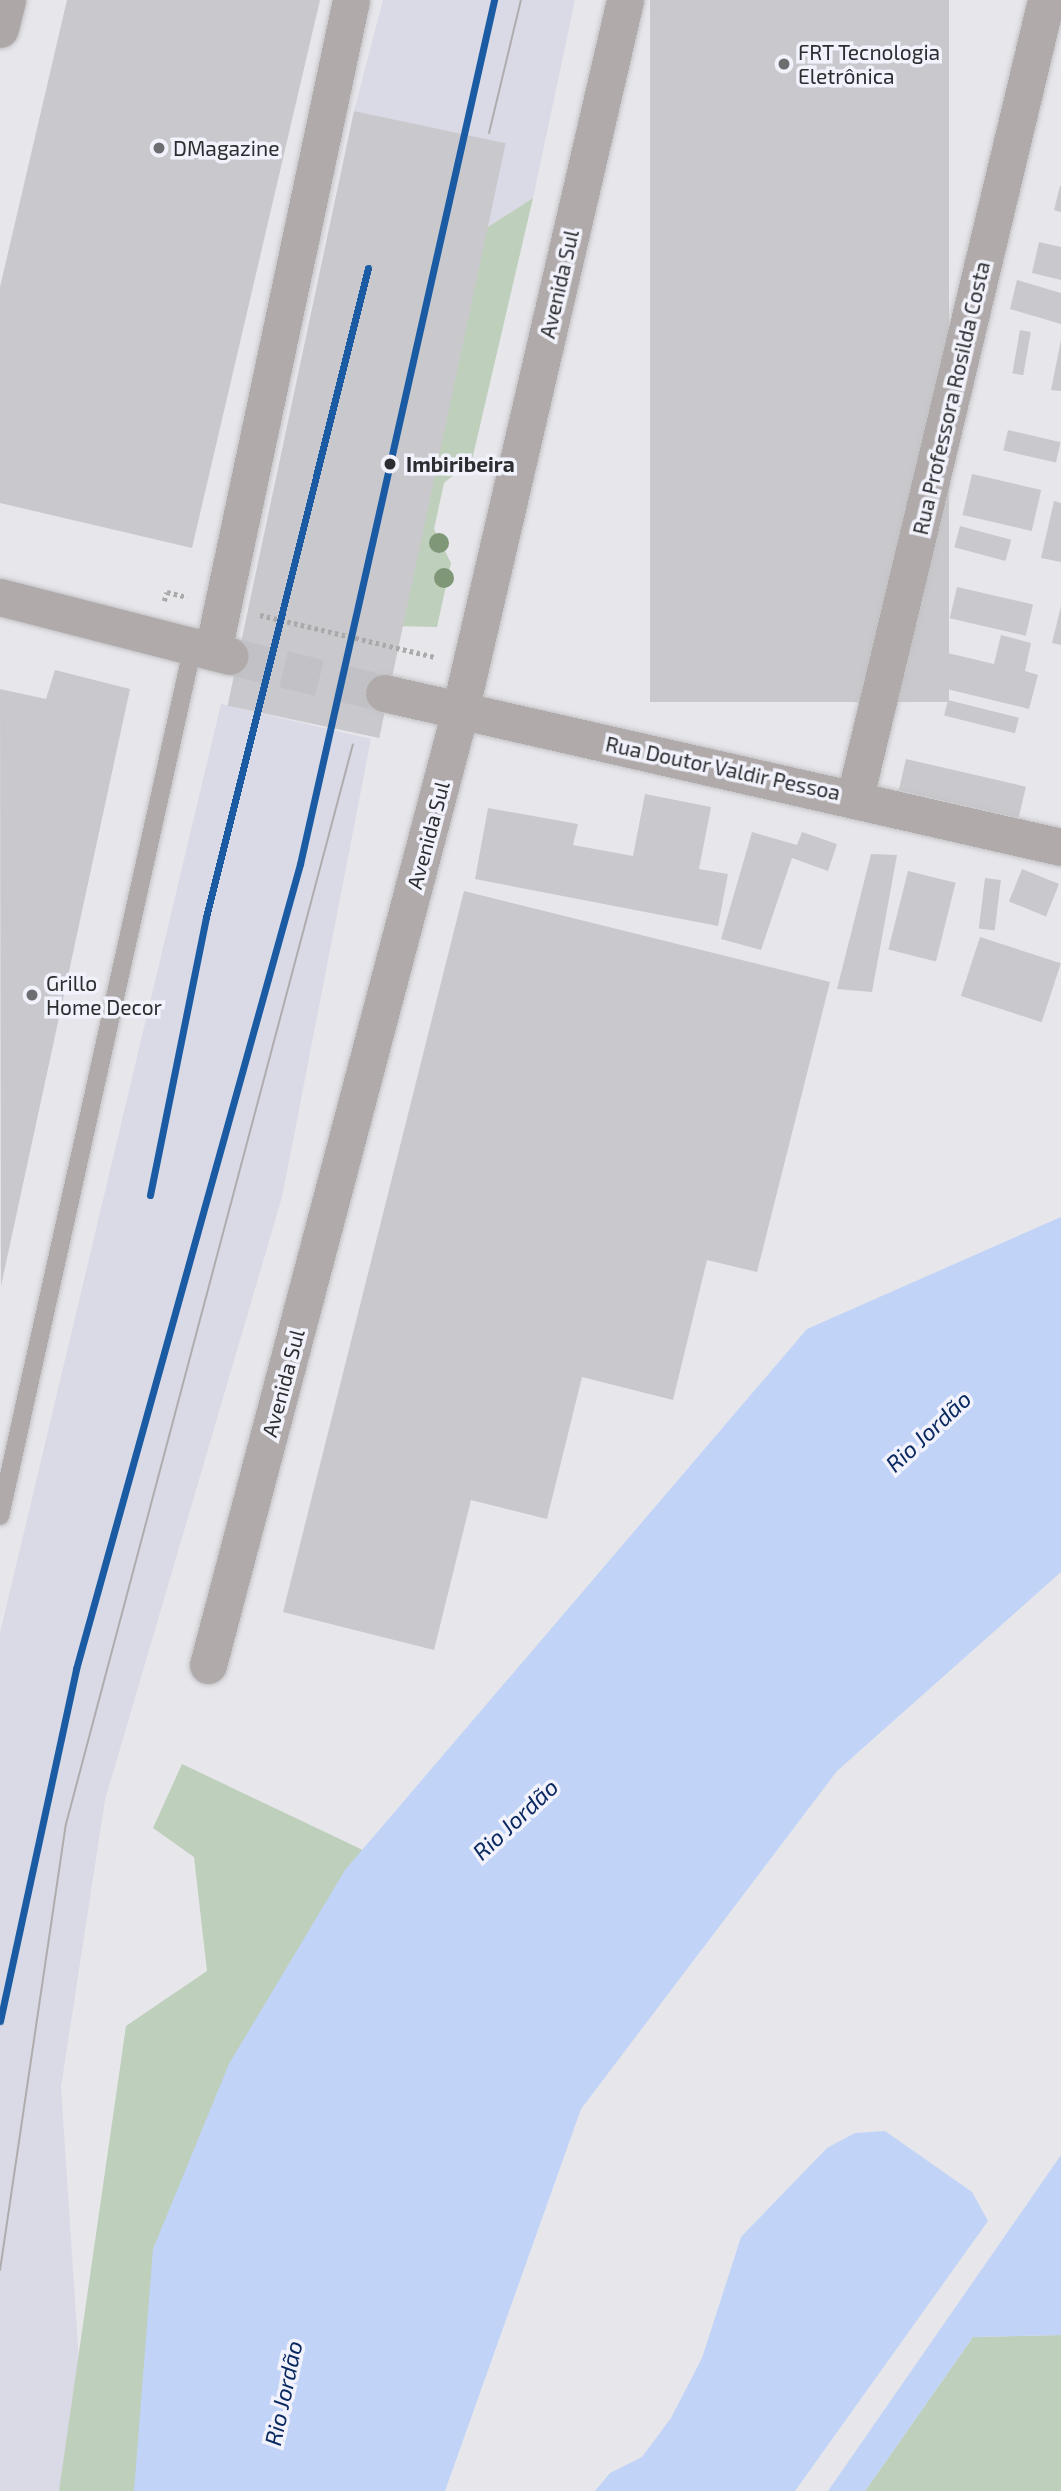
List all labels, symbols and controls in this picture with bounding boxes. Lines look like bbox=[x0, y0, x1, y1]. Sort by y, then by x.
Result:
place label: FRT Tecnologia Eletrônica bbox=[798, 39, 941, 89]
marker: FRT Tecnologia Eletrônica bbox=[776, 56, 792, 72]
place label: DMagazine bbox=[173, 135, 279, 161]
marker: DMagazine bbox=[151, 140, 167, 156]
street label: Avenida Sul bbox=[534, 227, 584, 341]
street label: Rua Professora Rosilda Costa bbox=[907, 259, 995, 537]
place label: Imbiribeira bbox=[406, 451, 515, 477]
marker: Imbiribeira bbox=[380, 454, 400, 474]
street label: Rua Doutor Valdir Pessoa bbox=[603, 731, 843, 805]
street label: Avenida Sul bbox=[402, 778, 454, 892]
place label: Grillo Home Decor bbox=[46, 970, 162, 1020]
marker: Grillo Home Decor bbox=[24, 987, 40, 1003]
street label: Avenida Sul bbox=[257, 1326, 309, 1440]
water label: Rio Jordão bbox=[879, 1384, 977, 1478]
water label: Rio Jordão bbox=[466, 1772, 564, 1866]
water label: Rio Jordão bbox=[258, 2338, 308, 2448]

